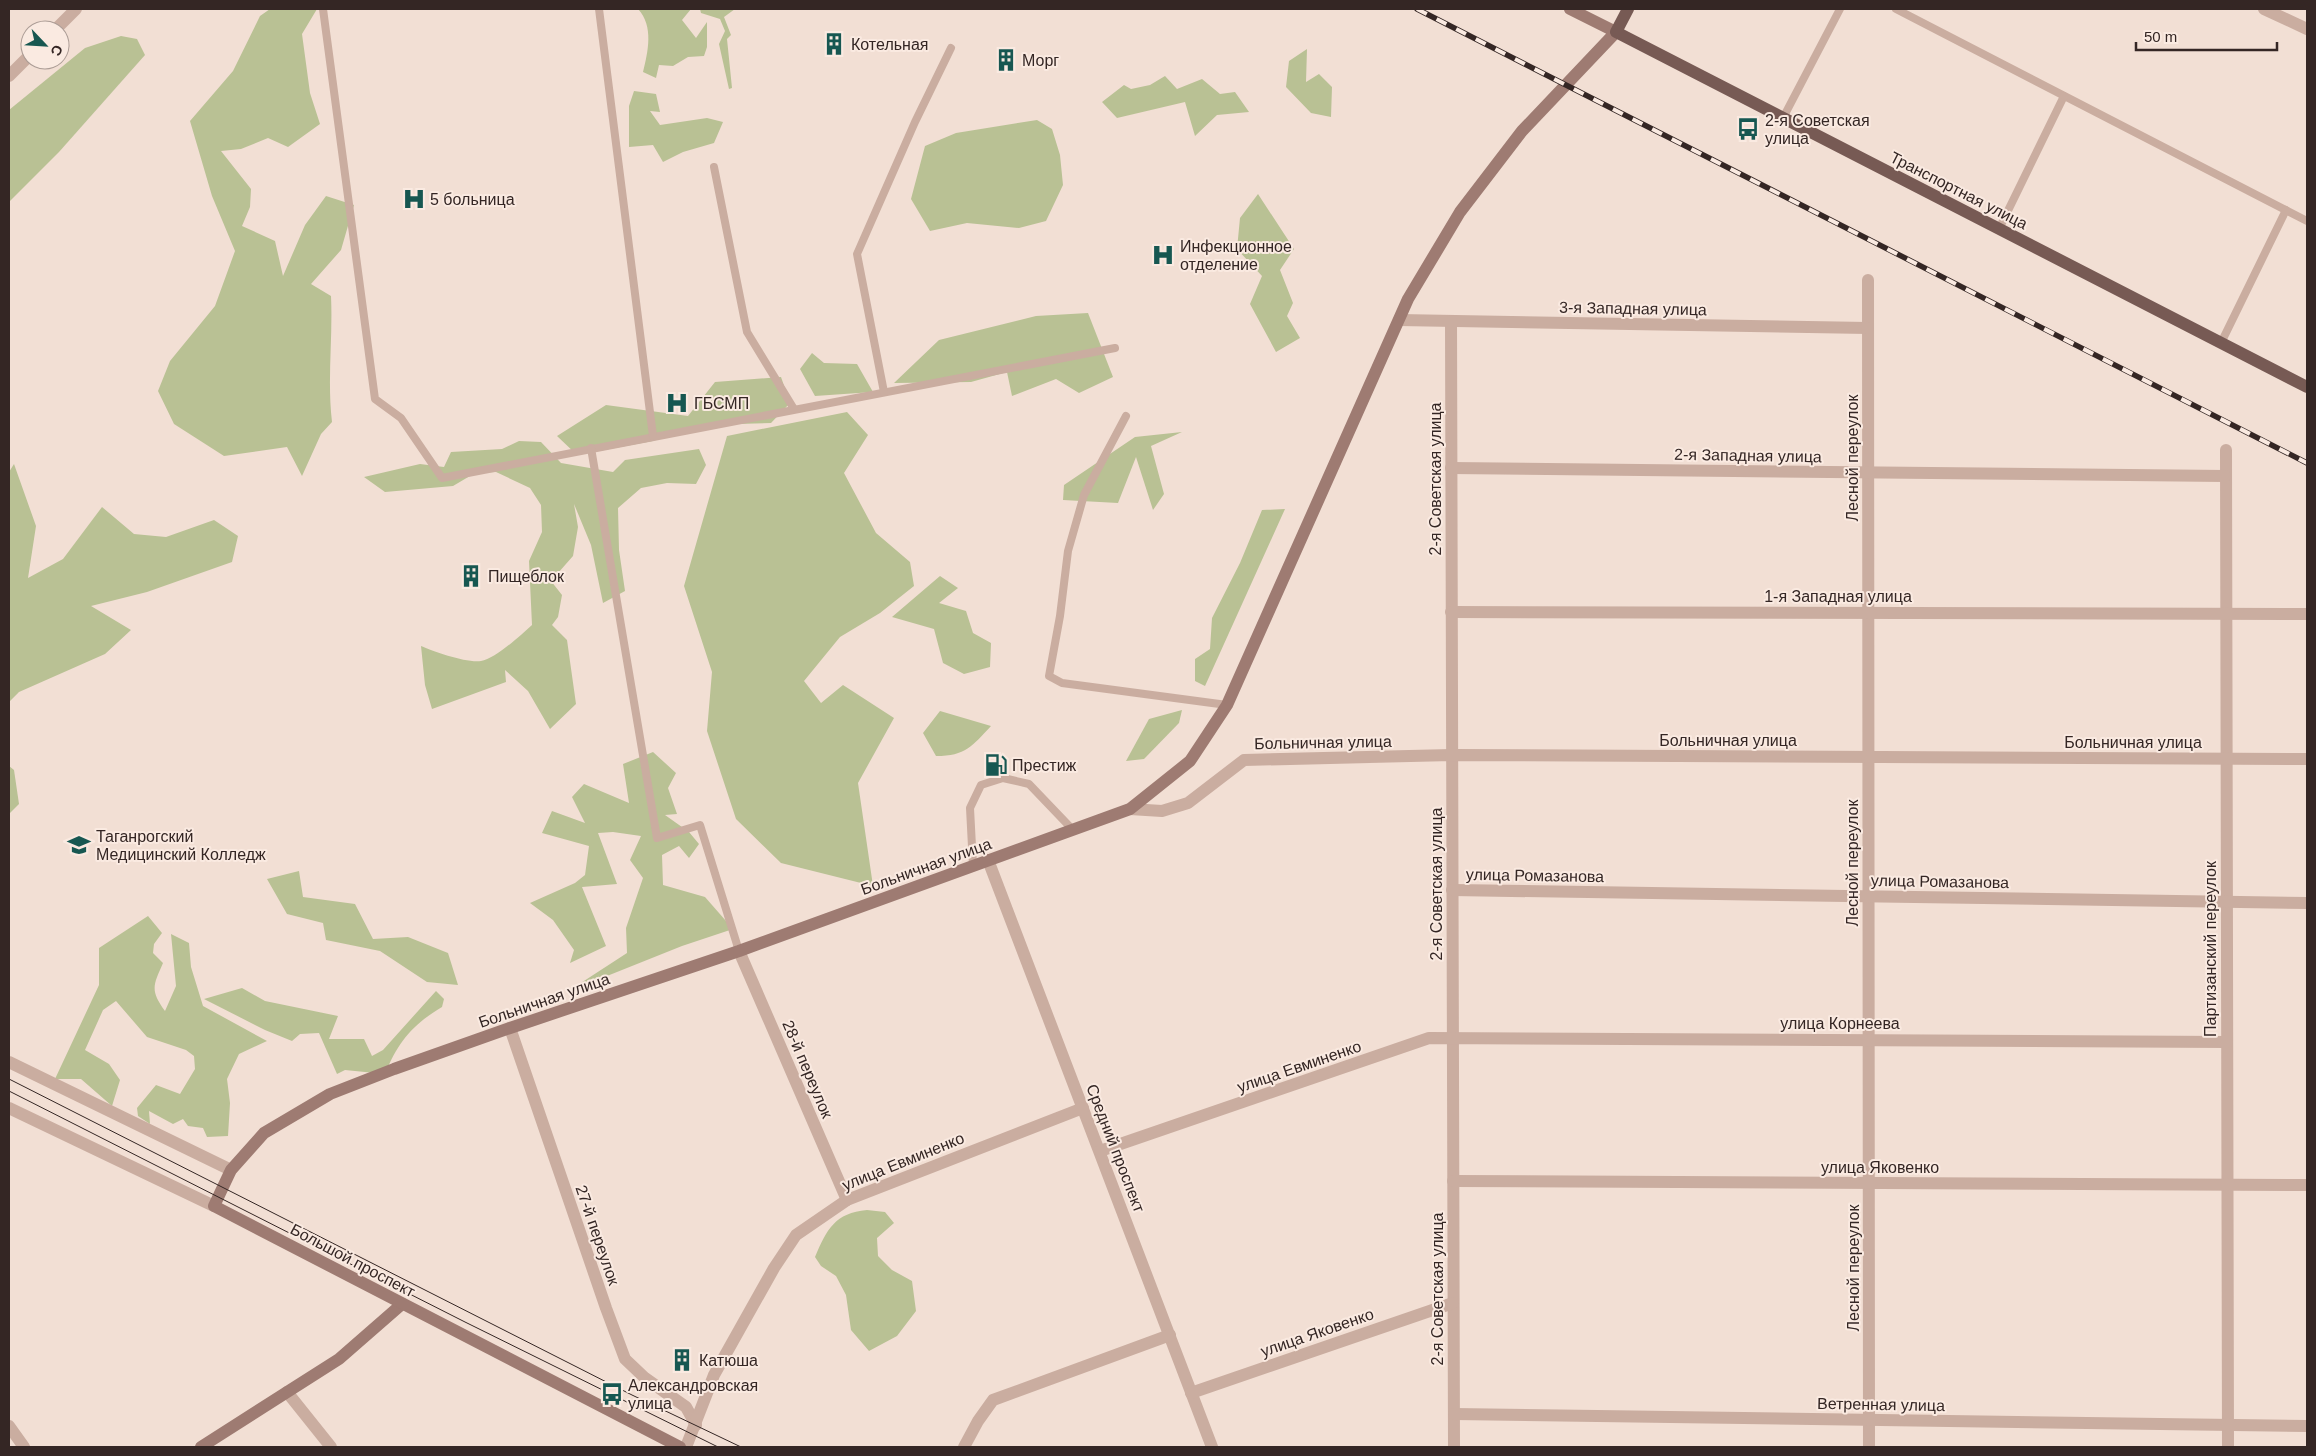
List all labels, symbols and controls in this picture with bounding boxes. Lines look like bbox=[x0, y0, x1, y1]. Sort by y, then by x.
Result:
north arrow bbox=[20, 20, 70, 70]
scale bar bbox=[2136, 20, 2277, 52]
text: 50 m bbox=[2144, 28, 2177, 45]
building icon: Котельная bbox=[821, 31, 847, 57]
place label: Котельная bbox=[851, 36, 928, 53]
text: С bbox=[47, 43, 66, 58]
building icon: Морг bbox=[993, 47, 1019, 73]
place label: Морг bbox=[1022, 52, 1059, 69]
place label: 2-я Советская улица bbox=[1765, 112, 1870, 147]
bus stop icon: 2-я Советская улица bbox=[1735, 116, 1761, 142]
street label: Транспортная улица bbox=[1887, 148, 2030, 233]
hospital icon: 5 больница bbox=[401, 186, 427, 212]
place label: 5 больница bbox=[430, 191, 515, 208]
place label: Инфекционное отделение bbox=[1180, 238, 1292, 273]
hospital icon: Инфекционное отделение bbox=[1150, 242, 1176, 268]
street label: 3-я Западная улица bbox=[1559, 299, 1707, 318]
hospital icon: ГБСМП bbox=[664, 390, 690, 416]
street label: Лесной переулок bbox=[1844, 394, 1861, 521]
place label: ГБСМП bbox=[694, 395, 749, 412]
street label: 2-я Советская улица bbox=[1427, 402, 1444, 555]
street label: 2-я Западная улица bbox=[1674, 446, 1822, 465]
building icon: Пищеблок bbox=[458, 563, 484, 589]
place label: Пищеблок bbox=[488, 568, 565, 585]
street label: 1-я Западная улица bbox=[1764, 588, 1912, 605]
street label: Больничная улица bbox=[1659, 732, 1797, 749]
street label: Больничная улица bbox=[1254, 733, 1392, 752]
street label: Больничная улица bbox=[2064, 734, 2202, 751]
fuel station icon: Престиж bbox=[983, 752, 1009, 778]
place label: Престиж bbox=[1012, 757, 1077, 774]
street label: Лесной переулок bbox=[1844, 799, 1861, 926]
street label: 2-я Советская улица bbox=[1428, 807, 1445, 960]
place label: Таганрогский Медицинский Колледж bbox=[96, 828, 266, 863]
school or university icon: Таганрогский Медицинский Колледж bbox=[66, 832, 92, 858]
street label: Больничная улица bbox=[859, 835, 994, 898]
street label: Партизанский переулок bbox=[2202, 860, 2219, 1037]
street label: улица Ромазанова bbox=[1466, 866, 1604, 885]
street label: улица Ромазанова bbox=[1871, 872, 2009, 891]
street label: Больничная улица bbox=[476, 970, 612, 1031]
street label: улица Корнеева bbox=[1780, 1015, 1900, 1032]
street label: 28-й переулок bbox=[779, 1018, 836, 1122]
street label: улица Евминенко bbox=[1235, 1037, 1363, 1096]
street label: Средний проспект bbox=[1083, 1082, 1148, 1215]
street label: улица Евминенко bbox=[840, 1129, 967, 1194]
street label: улица Яковенко bbox=[1821, 1159, 1939, 1176]
street label: 27-й переулок bbox=[572, 1183, 623, 1288]
street label: Лесной переулок bbox=[1845, 1204, 1862, 1331]
street label: 2-я Советская улица bbox=[1429, 1212, 1446, 1365]
street label: Большой проспект bbox=[288, 1220, 418, 1301]
street label: улица Яковенко bbox=[1259, 1305, 1376, 1360]
building icon: Катюша bbox=[669, 1347, 695, 1373]
place label: Катюша bbox=[699, 1352, 758, 1369]
place label: Александровская улица bbox=[628, 1377, 758, 1412]
bus stop icon: Александровская улица bbox=[599, 1381, 625, 1407]
street label: Ветренная улица bbox=[1817, 1395, 1945, 1414]

